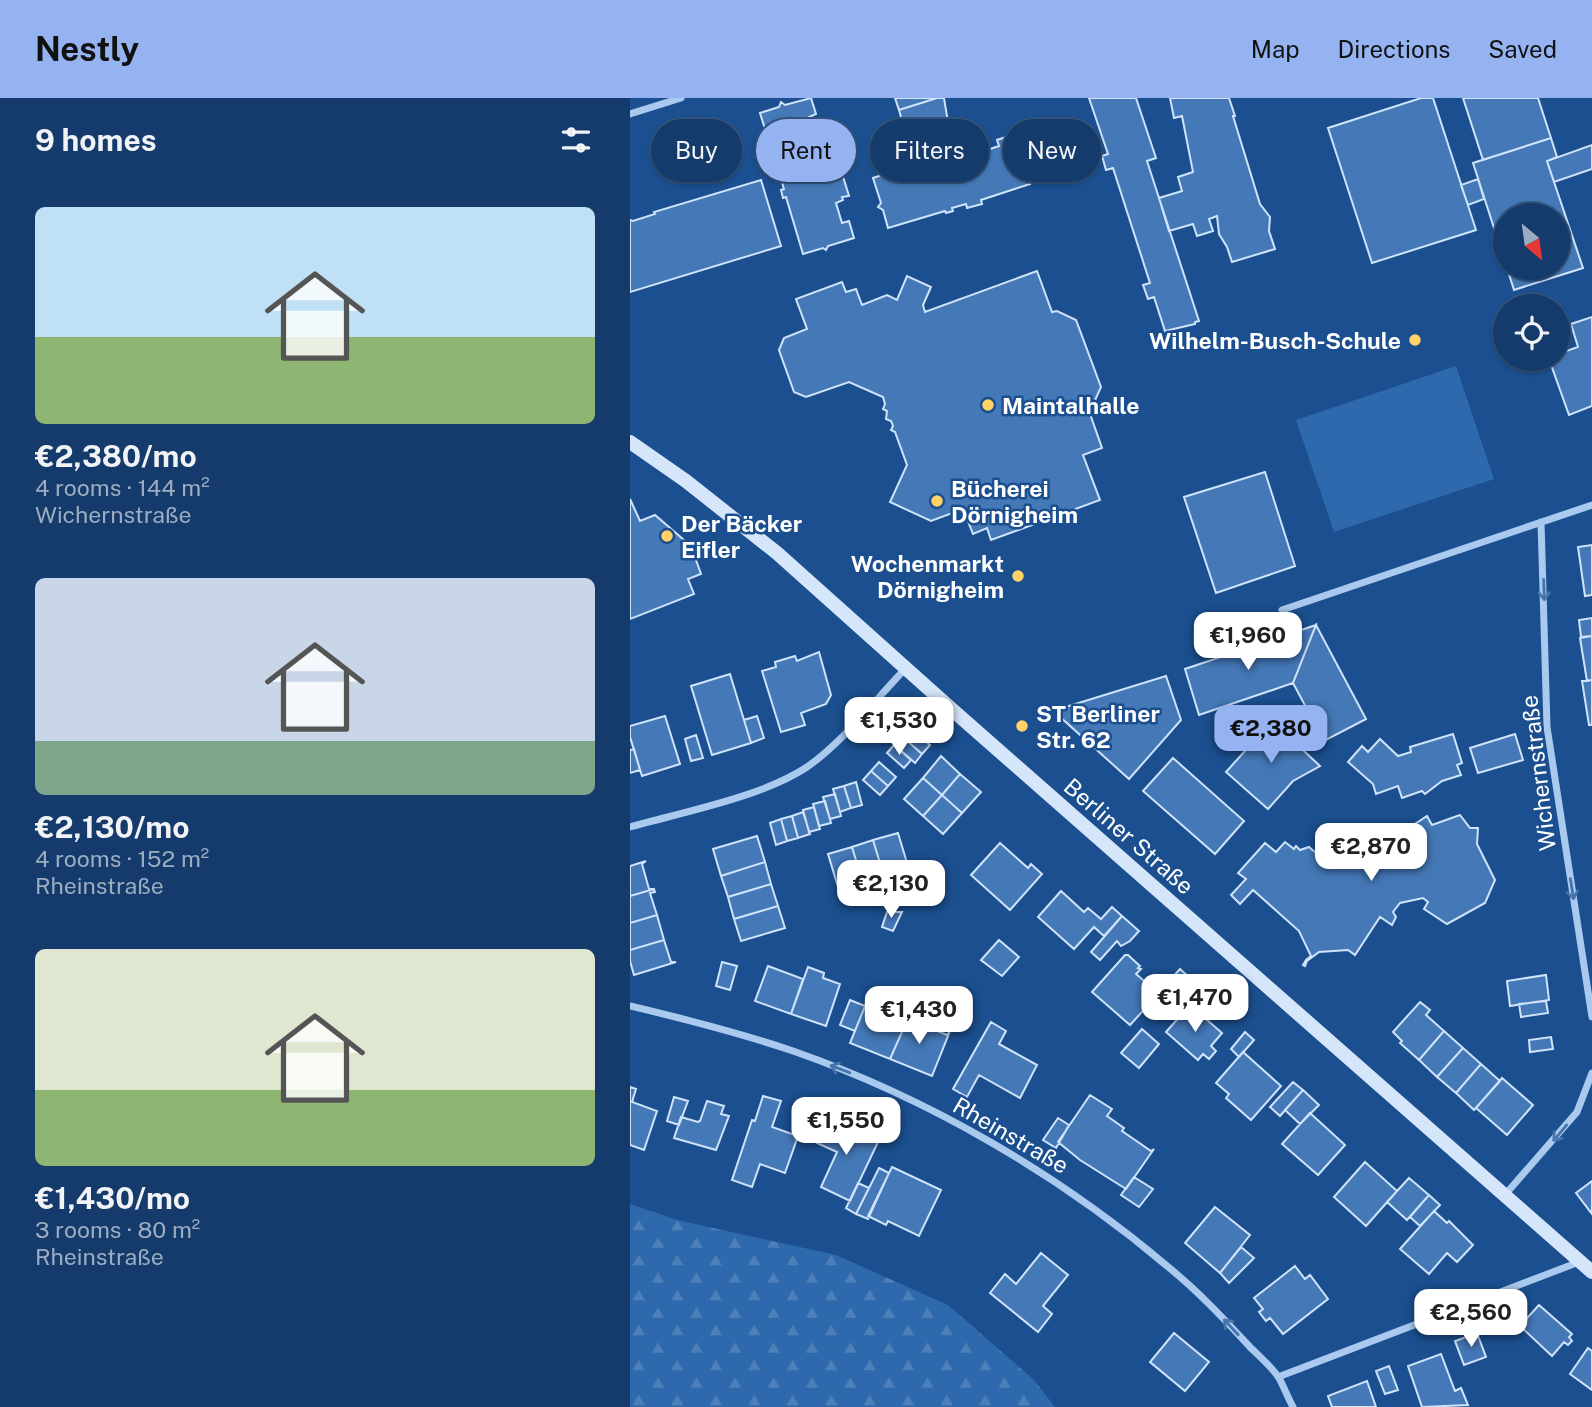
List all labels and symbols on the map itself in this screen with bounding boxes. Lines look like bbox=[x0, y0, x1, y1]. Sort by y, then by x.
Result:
north arrow bbox=[1493, 203, 1570, 280]
place label: Wilhelm-Busch-Schule bbox=[1149, 327, 1401, 354]
marker: Wilhelm-Busch-Schule bbox=[1407, 332, 1423, 348]
place label: Maintalhalle bbox=[1002, 392, 1139, 419]
marker: Maintalhalle bbox=[980, 397, 996, 413]
place label: Bücherei Dörnigheim bbox=[951, 475, 1078, 528]
marker: Bücherei Dörnigheim bbox=[929, 493, 945, 509]
place label: Der Bäcker Eifler bbox=[681, 510, 802, 563]
marker: Der Bäcker Eifler bbox=[659, 528, 675, 544]
place label: Wochenmarkt Dörnigheim bbox=[851, 550, 1004, 603]
marker: Wochenmarkt Dörnigheim bbox=[1010, 568, 1026, 584]
one-way arrow bbox=[1537, 579, 1551, 602]
pin: €1,960 bbox=[1191, 612, 1305, 672]
street label: Wichernstraße bbox=[1515, 694, 1561, 852]
pin: €1,530 bbox=[842, 698, 956, 757]
place label: ST Berliner Str. 62 bbox=[1036, 700, 1160, 753]
pin: €2,380 bbox=[1214, 706, 1328, 765]
marker: ST Berliner Str. 62 bbox=[1014, 718, 1030, 734]
street label: Berliner Straße bbox=[1059, 772, 1199, 900]
pin: €2,870 bbox=[1314, 824, 1428, 883]
pin: €2,130 bbox=[834, 860, 948, 920]
one-way arrow bbox=[1566, 878, 1579, 900]
pin: €1,470 bbox=[1138, 974, 1252, 1034]
pin: €1,430 bbox=[862, 986, 976, 1046]
one-way arrow bbox=[829, 1061, 851, 1074]
street label: Rheinstraße bbox=[948, 1091, 1074, 1179]
pin: €1,550 bbox=[789, 1098, 903, 1157]
one-way arrow bbox=[1552, 1123, 1568, 1141]
pin: €2,560 bbox=[1414, 1290, 1528, 1349]
one-way arrow bbox=[1223, 1319, 1240, 1336]

